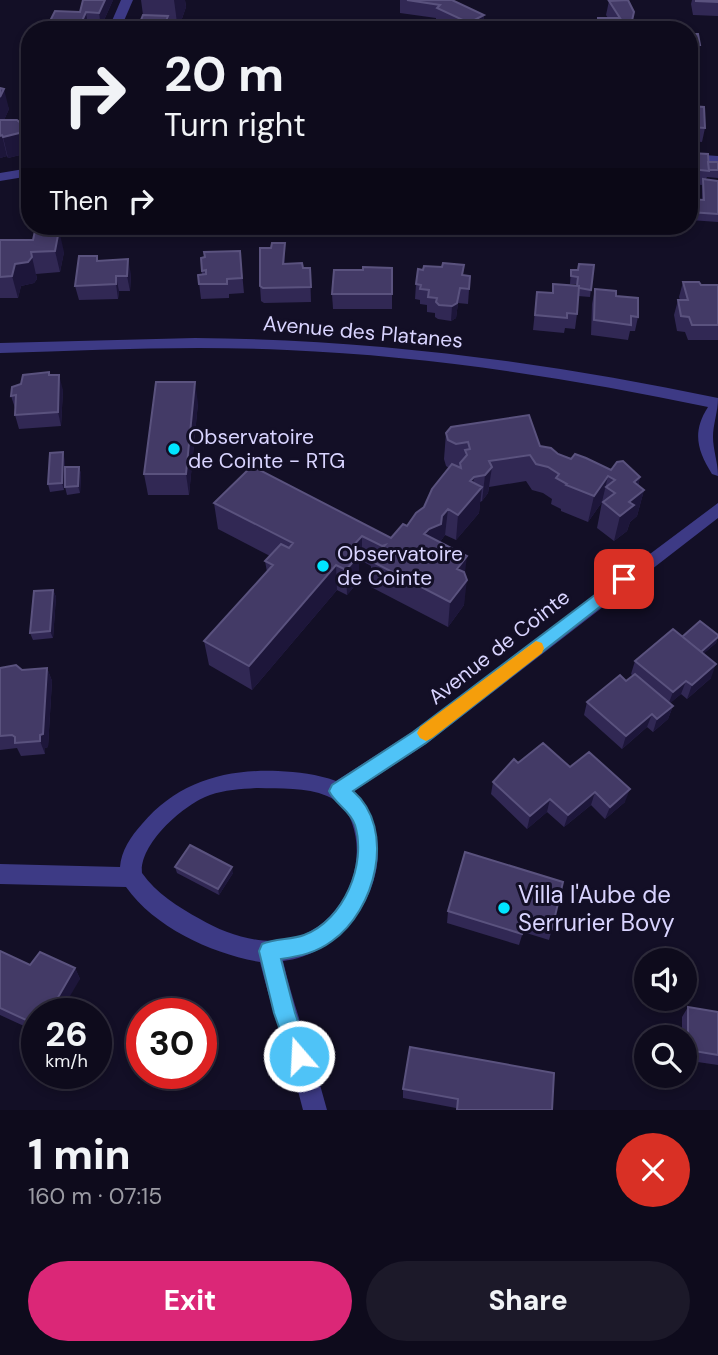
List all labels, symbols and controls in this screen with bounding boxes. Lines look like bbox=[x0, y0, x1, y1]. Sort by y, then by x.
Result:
text: 20 m bbox=[164, 42, 284, 106]
icon: right bbox=[49, 49, 140, 140]
text: Turn right bbox=[164, 104, 306, 146]
icon: right bbox=[122, 182, 160, 220]
text: Then bbox=[49, 184, 108, 218]
street label: Avenue des Platanes bbox=[262, 309, 464, 355]
place label: Observatoire de Cointe - RTG bbox=[188, 423, 345, 475]
marker: Observatoire de Cointe - RTG bbox=[166, 441, 182, 457]
place label: Observatoire de Cointe bbox=[337, 540, 463, 592]
pin bbox=[594, 549, 654, 609]
marker: Observatoire de Cointe bbox=[315, 558, 331, 574]
icon: arrive bbox=[605, 560, 643, 598]
street label: Avenue de Cointe bbox=[423, 583, 575, 711]
place label: Villa l'Aube de Serrurier Bovy bbox=[518, 879, 675, 938]
marker: Villa l'Aube de Serrurier Bovy bbox=[496, 900, 512, 916]
map controls bbox=[634, 948, 697, 1088]
button: sound bbox=[634, 948, 697, 1011]
speed limit sign: 30 bbox=[126, 998, 217, 1089]
text: 26 bbox=[45, 1011, 88, 1057]
position arrow bbox=[262, 1019, 336, 1093]
button: search bbox=[634, 1025, 697, 1088]
text: km/h bbox=[45, 1049, 88, 1073]
text: 1 min bbox=[28, 1127, 131, 1182]
button: close bbox=[616, 1133, 690, 1207]
text: 160 m · 07:15 bbox=[28, 1181, 162, 1211]
button: Exit bbox=[28, 1261, 352, 1341]
button: Share bbox=[366, 1261, 690, 1341]

